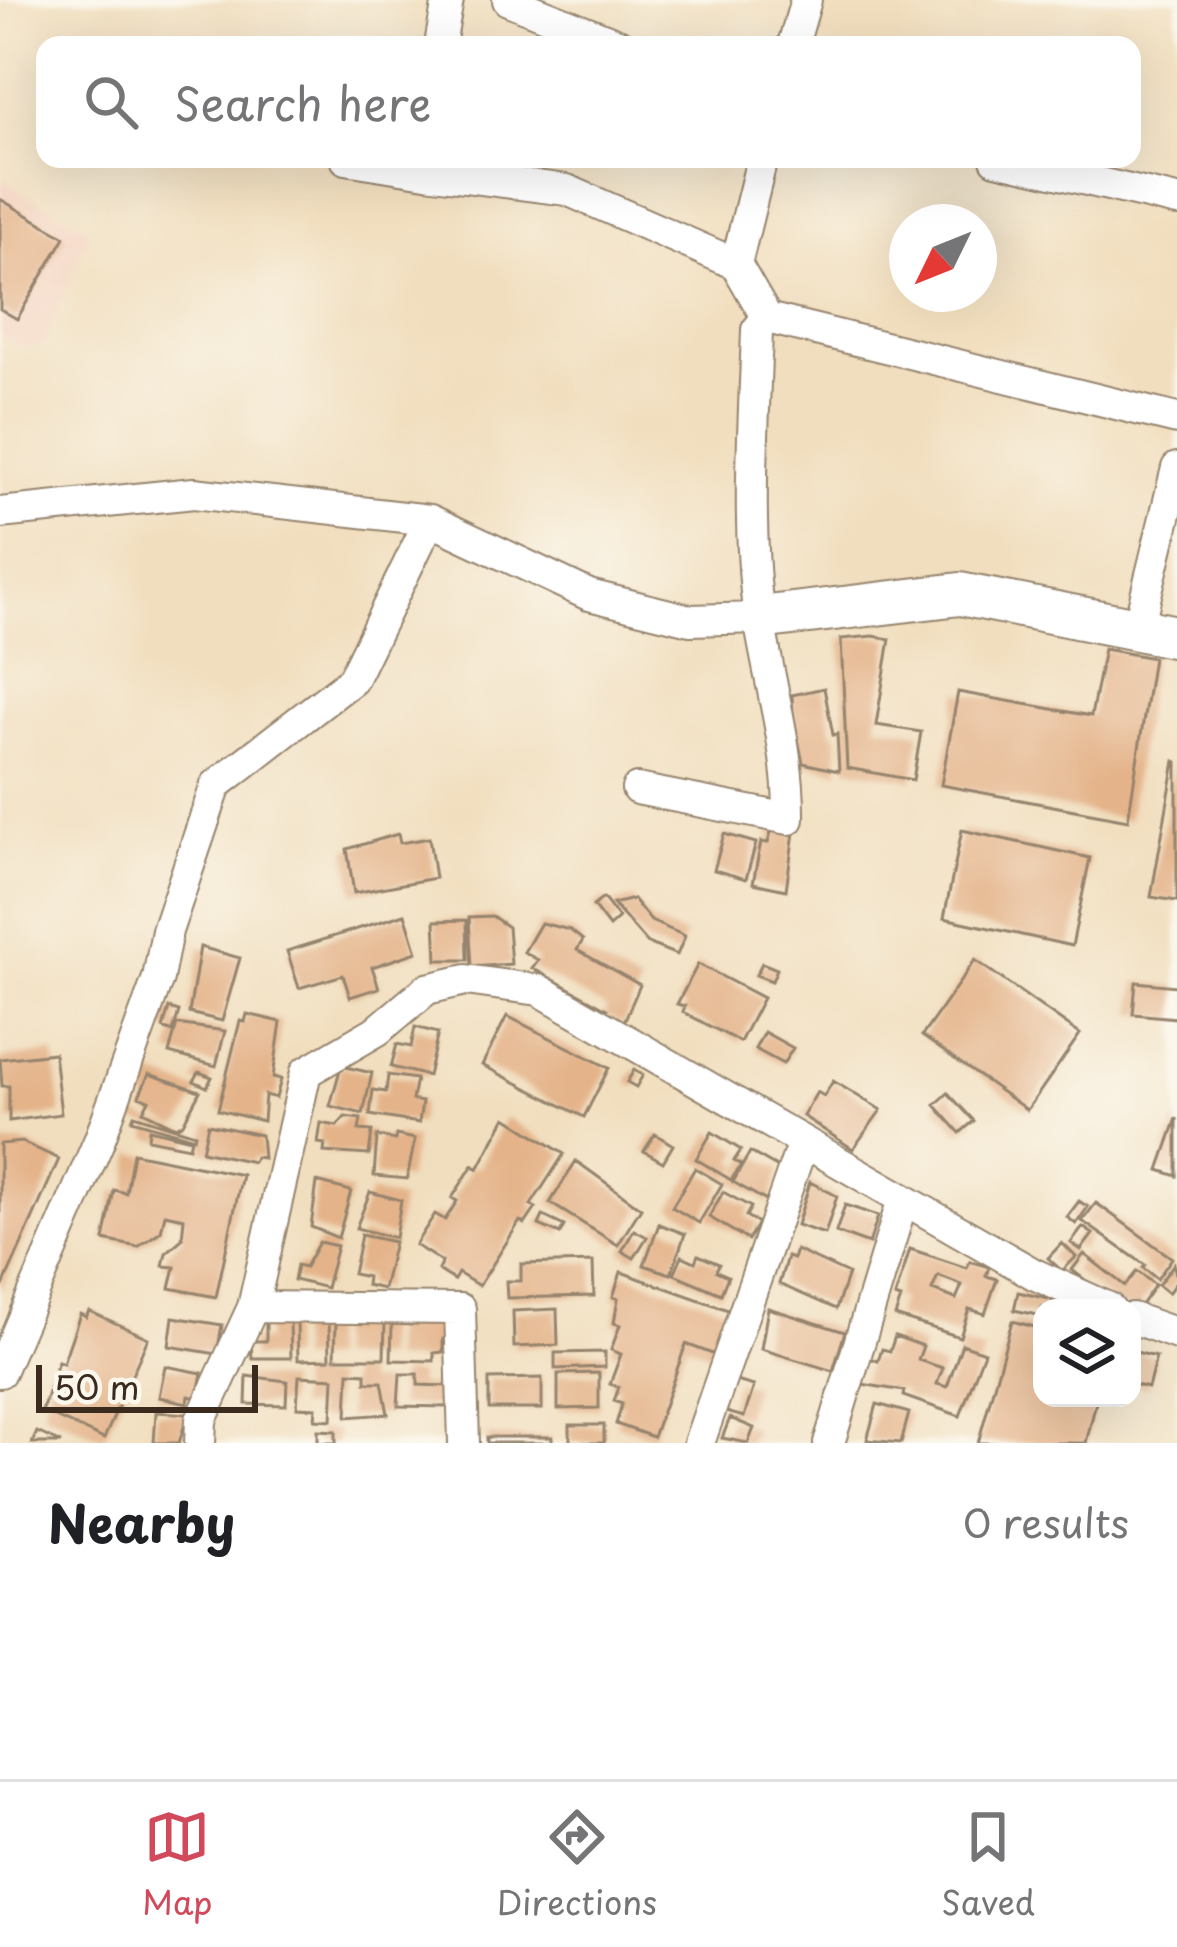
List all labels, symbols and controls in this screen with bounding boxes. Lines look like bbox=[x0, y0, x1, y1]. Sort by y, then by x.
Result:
search box bbox=[36, 36, 1141, 168]
text: Search here bbox=[174, 68, 431, 136]
icon: search bbox=[78, 69, 144, 135]
north arrow bbox=[889, 204, 997, 312]
map controls bbox=[1033, 1299, 1141, 1407]
button: layers bbox=[1033, 1299, 1141, 1407]
scale bar bbox=[36, 1359, 258, 1412]
text: 50 m bbox=[54, 1361, 140, 1411]
text: Nearby bbox=[48, 1483, 235, 1560]
text: 0 results bbox=[963, 1492, 1129, 1551]
tab: Map bbox=[142, 1804, 213, 1926]
tab: Directions bbox=[497, 1804, 657, 1926]
tab: Saved bbox=[941, 1804, 1035, 1926]

